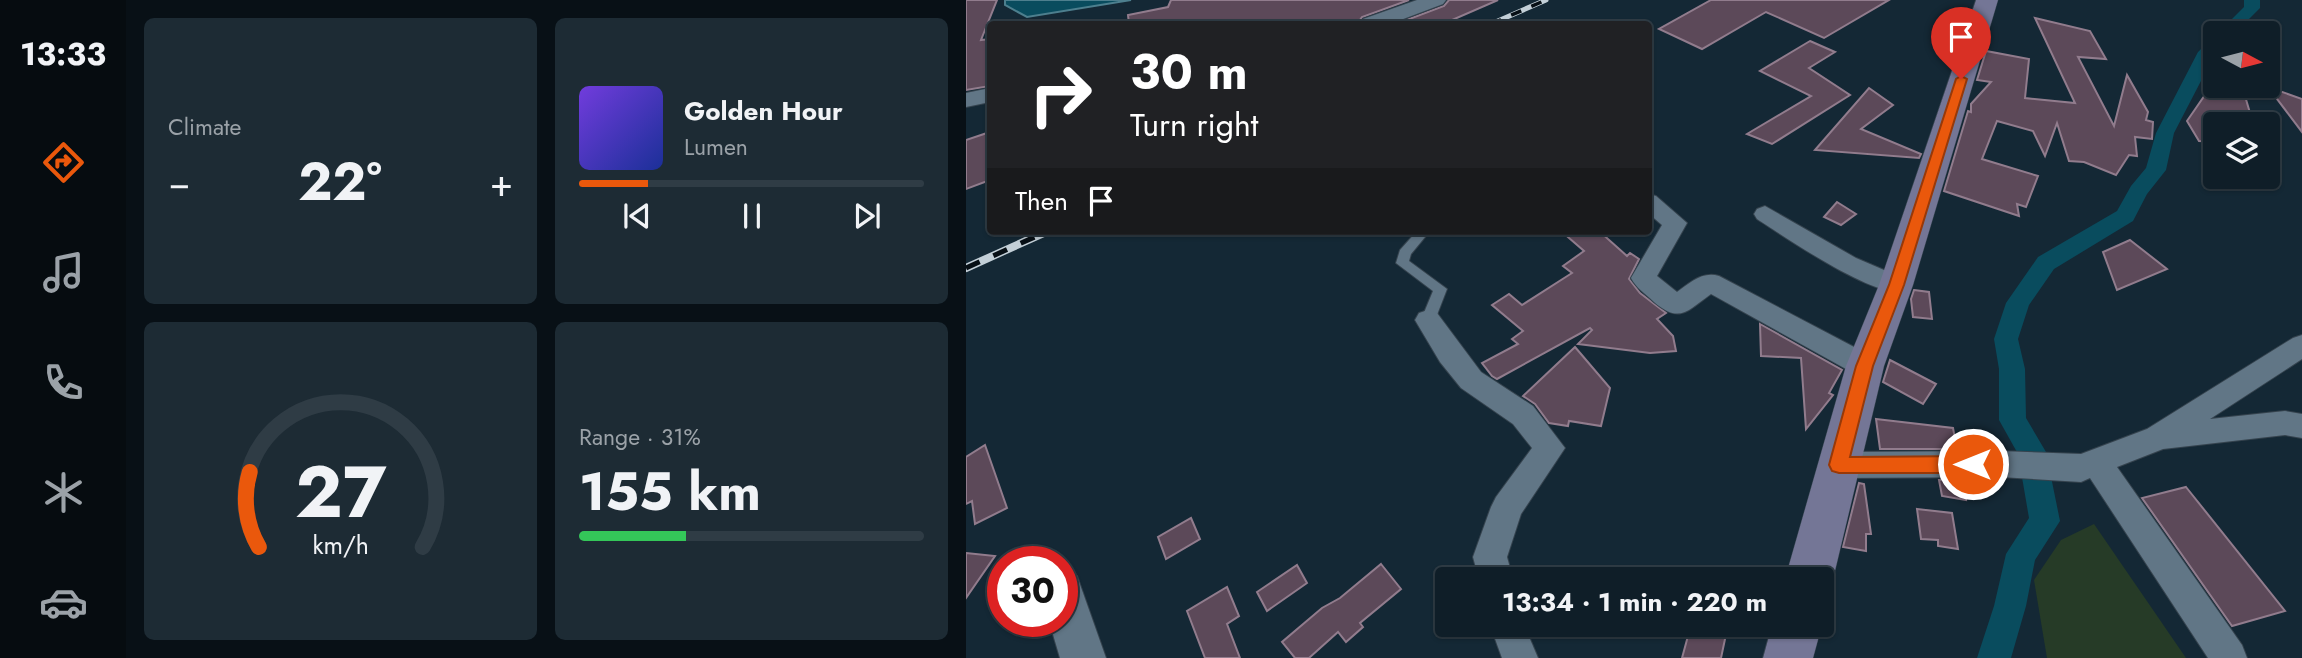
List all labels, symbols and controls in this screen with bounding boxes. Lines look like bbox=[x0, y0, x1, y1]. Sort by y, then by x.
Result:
pin bbox=[1931, 7, 1991, 79]
icon: arrive bbox=[1942, 18, 1980, 56]
north arrow bbox=[2203, 21, 2280, 98]
map controls bbox=[2203, 21, 2280, 189]
text: 13:33 bbox=[20, 31, 106, 77]
text: 30 m bbox=[1130, 37, 1248, 107]
icon: right bbox=[1015, 49, 1106, 140]
text: Golden Hour bbox=[684, 92, 843, 130]
text: Turn right bbox=[1130, 102, 1259, 148]
text: Climate bbox=[168, 110, 241, 144]
button: layers bbox=[2203, 112, 2280, 189]
text: Lumen bbox=[684, 130, 748, 164]
icon: directions bbox=[39, 138, 88, 187]
text: 22° bbox=[298, 144, 382, 220]
text: − bbox=[168, 155, 190, 210]
text: + bbox=[490, 155, 513, 210]
text: Then bbox=[1015, 182, 1068, 220]
icon: arrive bbox=[1082, 182, 1120, 220]
icon: previous bbox=[618, 197, 656, 235]
icon: pause bbox=[733, 197, 771, 235]
icon: next bbox=[848, 197, 886, 235]
icon: music bbox=[39, 248, 88, 297]
icon: phone bbox=[39, 358, 88, 407]
text: Range · 31% bbox=[579, 420, 701, 454]
position arrow bbox=[1936, 427, 2010, 501]
text: 27 bbox=[295, 439, 386, 544]
text: 155 km bbox=[579, 454, 761, 530]
icon: climate bbox=[39, 468, 88, 517]
text: km/h bbox=[312, 527, 369, 563]
speed limit sign: 30 bbox=[987, 546, 1078, 637]
icon: car bbox=[39, 578, 88, 627]
text: 13:34 · 1 min · 220 m bbox=[1502, 583, 1767, 621]

